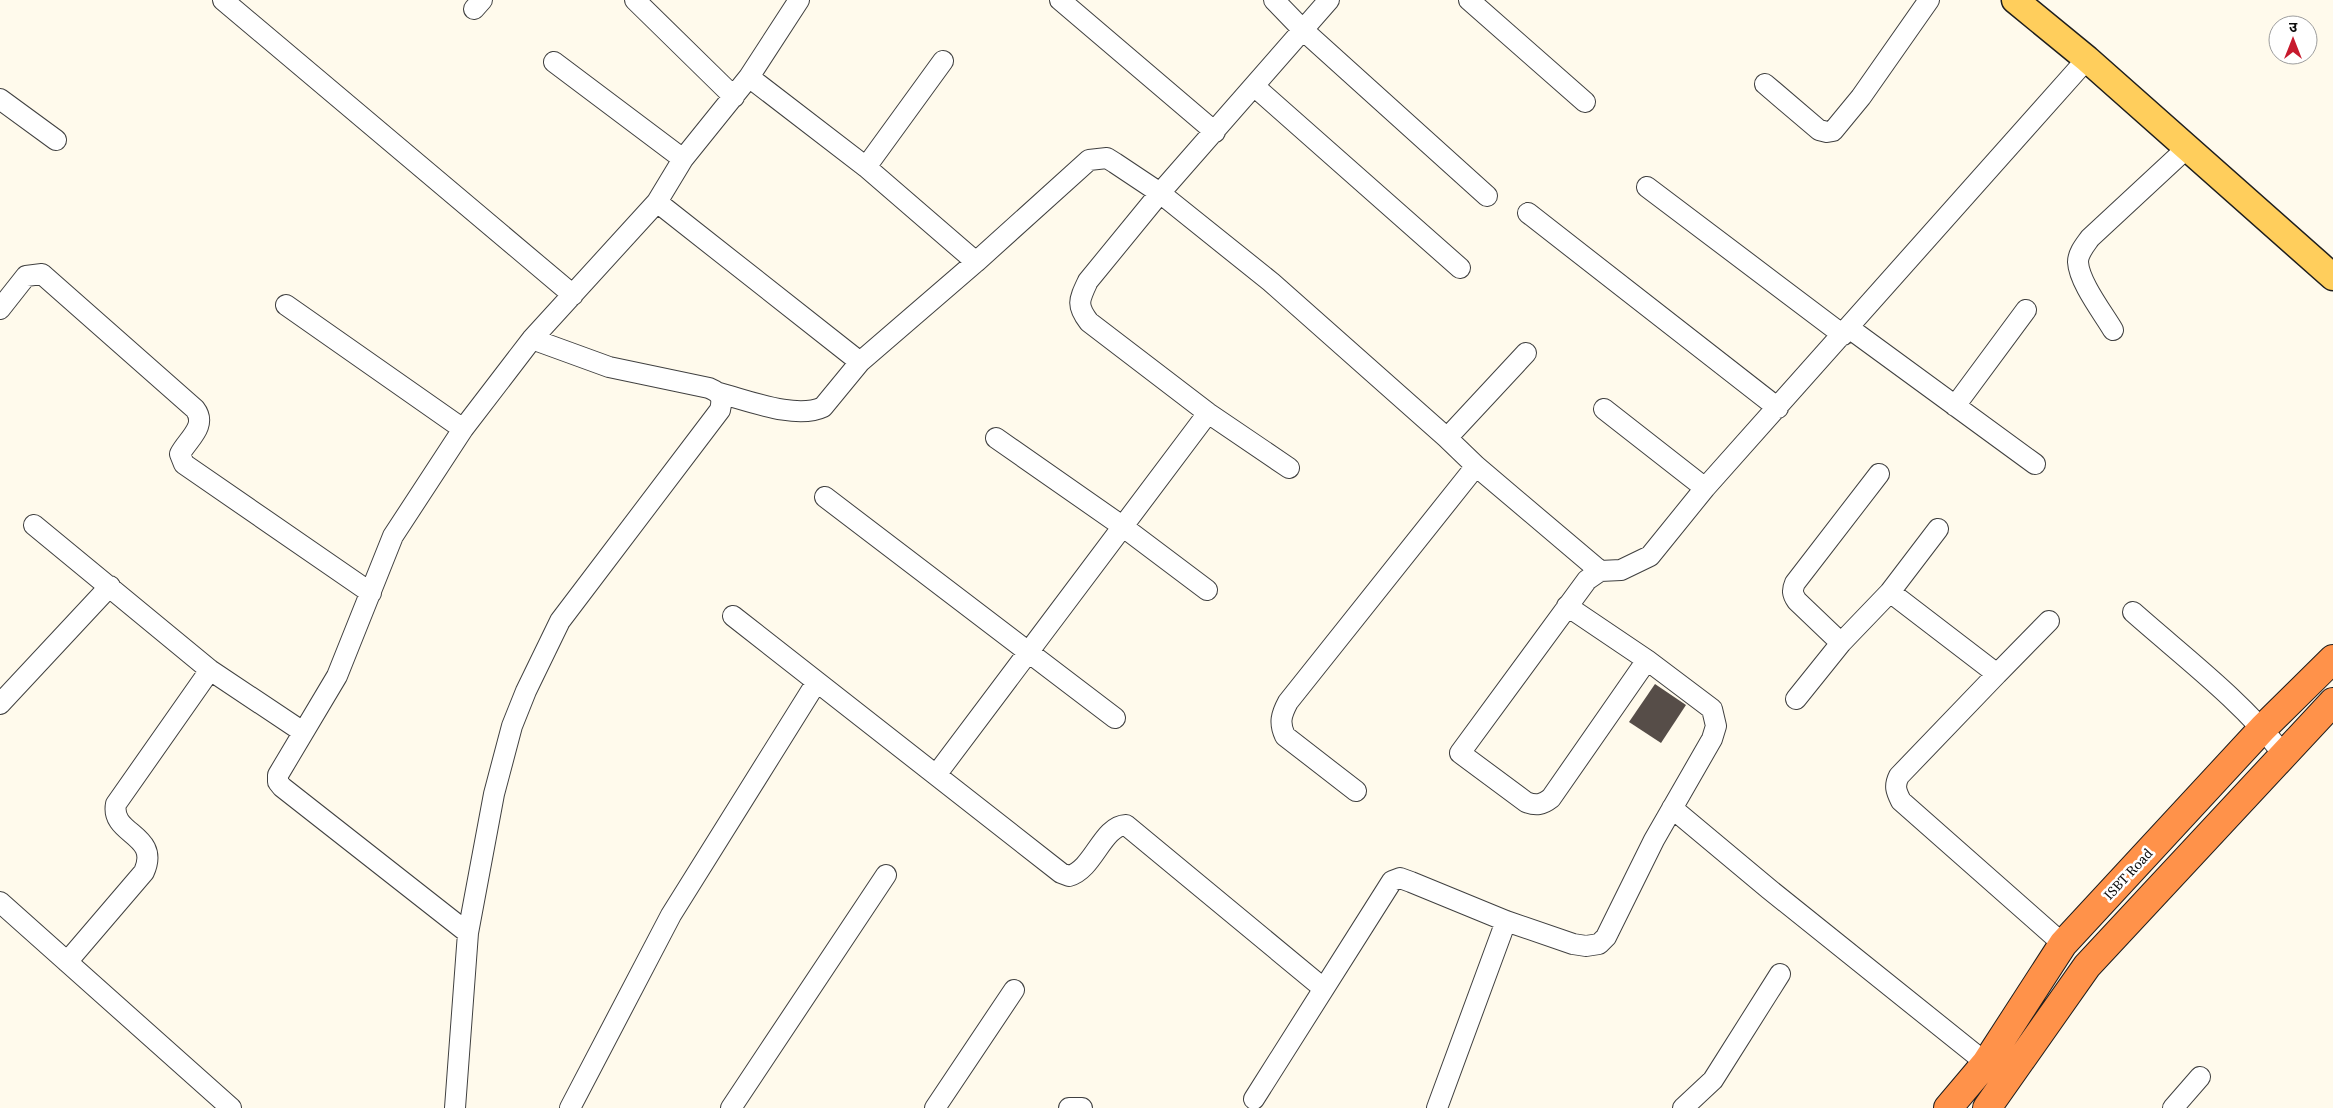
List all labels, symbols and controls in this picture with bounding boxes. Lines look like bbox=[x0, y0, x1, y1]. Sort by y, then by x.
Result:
north arrow bbox=[2268, 15, 2318, 65]
text: उ bbox=[2289, 17, 2298, 37]
street label: ISBT Road bbox=[2099, 844, 2157, 904]

